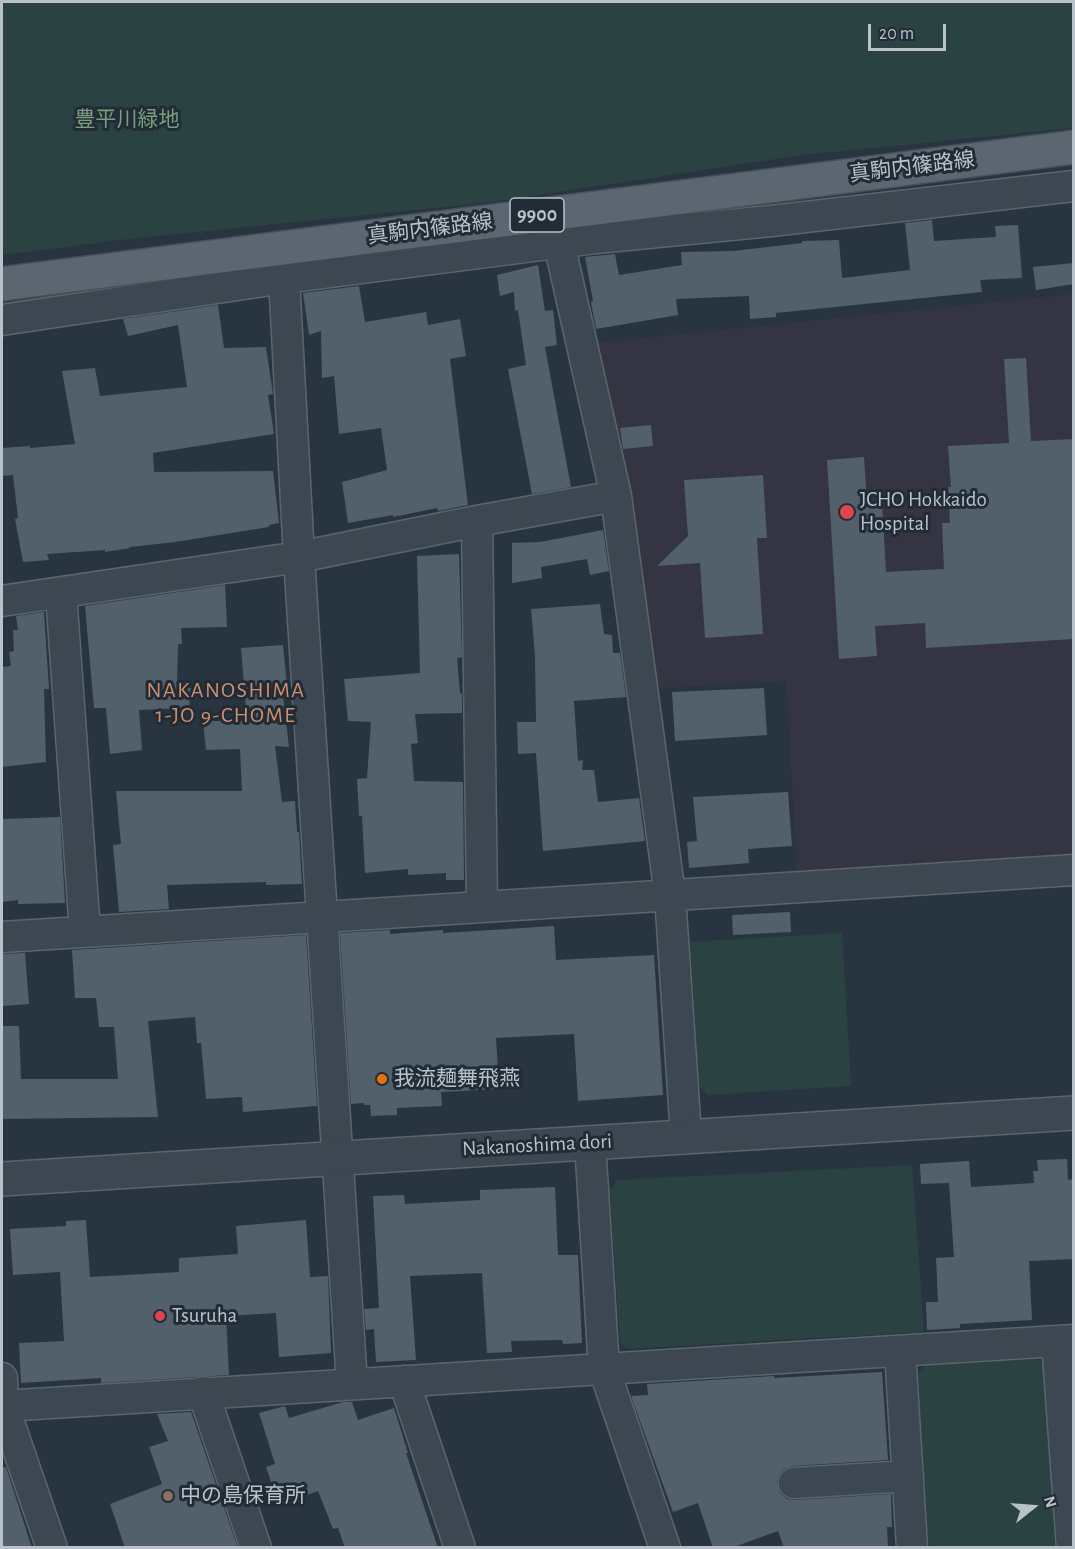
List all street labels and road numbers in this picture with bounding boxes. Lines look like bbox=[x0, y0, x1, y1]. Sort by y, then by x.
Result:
street label: 真駒内篠路線 bbox=[848, 147, 976, 187]
road number: 9900 bbox=[510, 198, 564, 232]
street label: 真駒内篠路線 bbox=[366, 209, 494, 249]
street label: Nakanoshima dori bbox=[461, 1128, 613, 1162]

